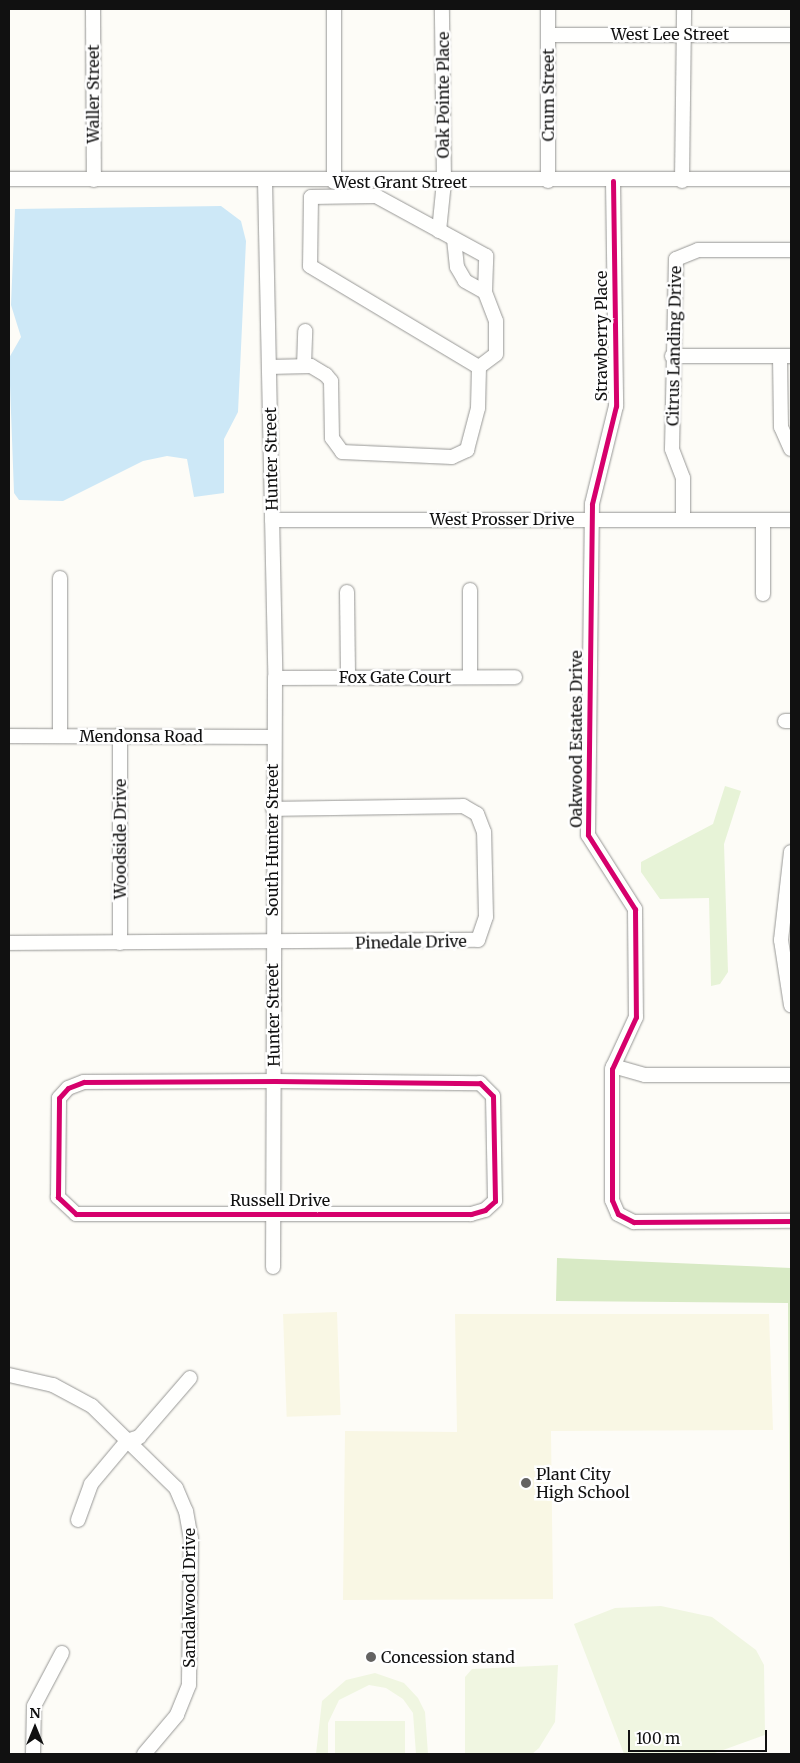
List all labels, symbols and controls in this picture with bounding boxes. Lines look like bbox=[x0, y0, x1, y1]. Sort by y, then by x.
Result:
street label: West Lee Street bbox=[611, 24, 729, 44]
street label: Oak Pointe Place bbox=[433, 32, 453, 158]
street label: Waller Street bbox=[83, 45, 103, 143]
street label: Crum Street bbox=[538, 49, 558, 141]
street label: West Grant Street bbox=[333, 172, 467, 192]
street label: Citrus Landing Drive bbox=[663, 266, 685, 426]
street label: Strawberry Place bbox=[591, 271, 611, 401]
street label: Hunter Street bbox=[260, 407, 282, 511]
street label: West Prosser Drive bbox=[430, 509, 574, 529]
street label: Oakwood Estates Drive bbox=[566, 650, 586, 828]
street label: Fox Gate Court bbox=[339, 667, 451, 687]
street label: Mendonsa Road bbox=[79, 726, 203, 746]
street label: South Hunter Street bbox=[262, 763, 282, 917]
street label: Woodside Drive bbox=[110, 779, 130, 899]
street label: Pinedale Drive bbox=[355, 931, 467, 953]
street label: Hunter Street bbox=[262, 963, 284, 1067]
street label: Russell Drive bbox=[230, 1190, 330, 1210]
place label: Plant City High School bbox=[536, 1464, 630, 1502]
marker: Plant City High School bbox=[520, 1477, 532, 1489]
street label: Sandalwood Drive bbox=[179, 1528, 199, 1668]
place label: Concession stand bbox=[381, 1647, 515, 1667]
marker: Concession stand bbox=[365, 1651, 377, 1663]
north arrow bbox=[10, 1703, 60, 1753]
text: N bbox=[29, 1704, 41, 1722]
scale bar bbox=[630, 1720, 769, 1752]
text: 100 m bbox=[636, 1729, 680, 1748]

